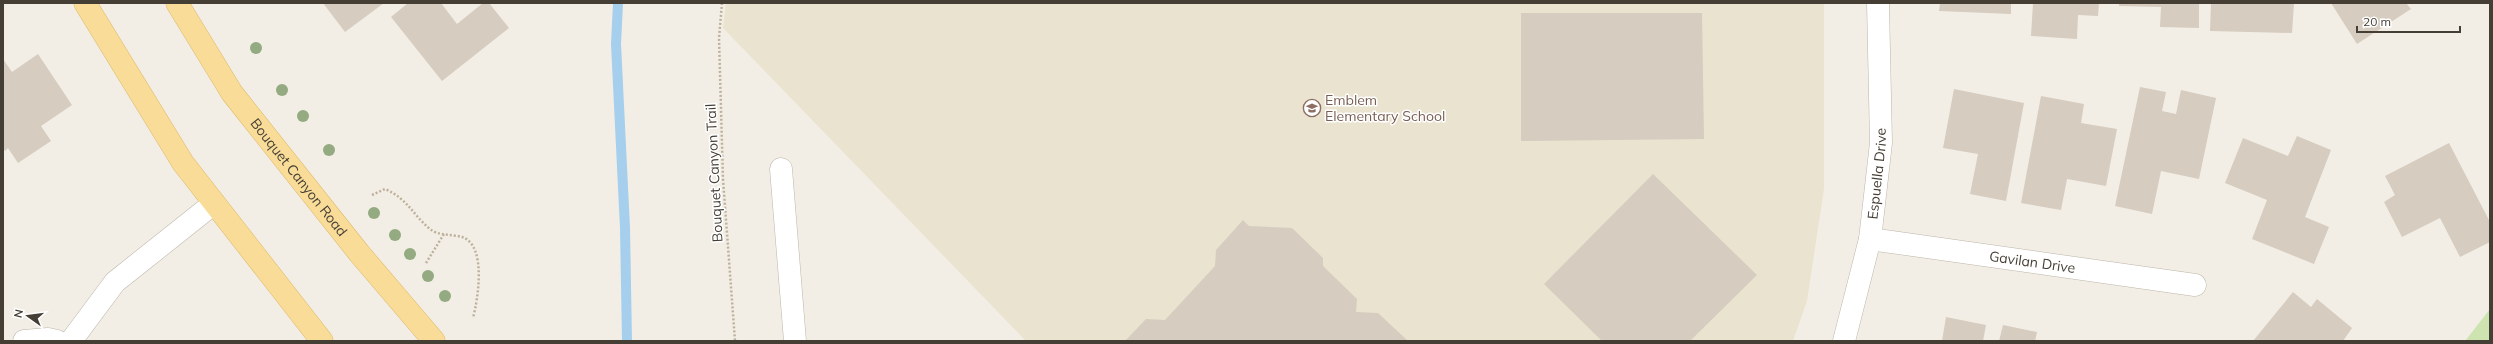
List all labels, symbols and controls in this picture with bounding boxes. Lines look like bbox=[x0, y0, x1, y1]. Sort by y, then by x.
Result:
scale bar bbox=[2357, 8, 2460, 34]
text: 20 m bbox=[2363, 14, 2391, 29]
place label: Emblem Elementary School bbox=[1325, 91, 1445, 125]
school or university icon: Emblem Elementary School bbox=[1302, 98, 1322, 118]
street label: Bouquet Canyon Trail bbox=[701, 103, 727, 243]
street label: Bouquet Canyon Road bbox=[246, 115, 351, 240]
street label: Espuella Drive bbox=[1863, 128, 1890, 220]
street label: Gavilan Drive bbox=[1988, 247, 2077, 277]
north arrow bbox=[8, 296, 48, 336]
text: N bbox=[10, 308, 26, 319]

